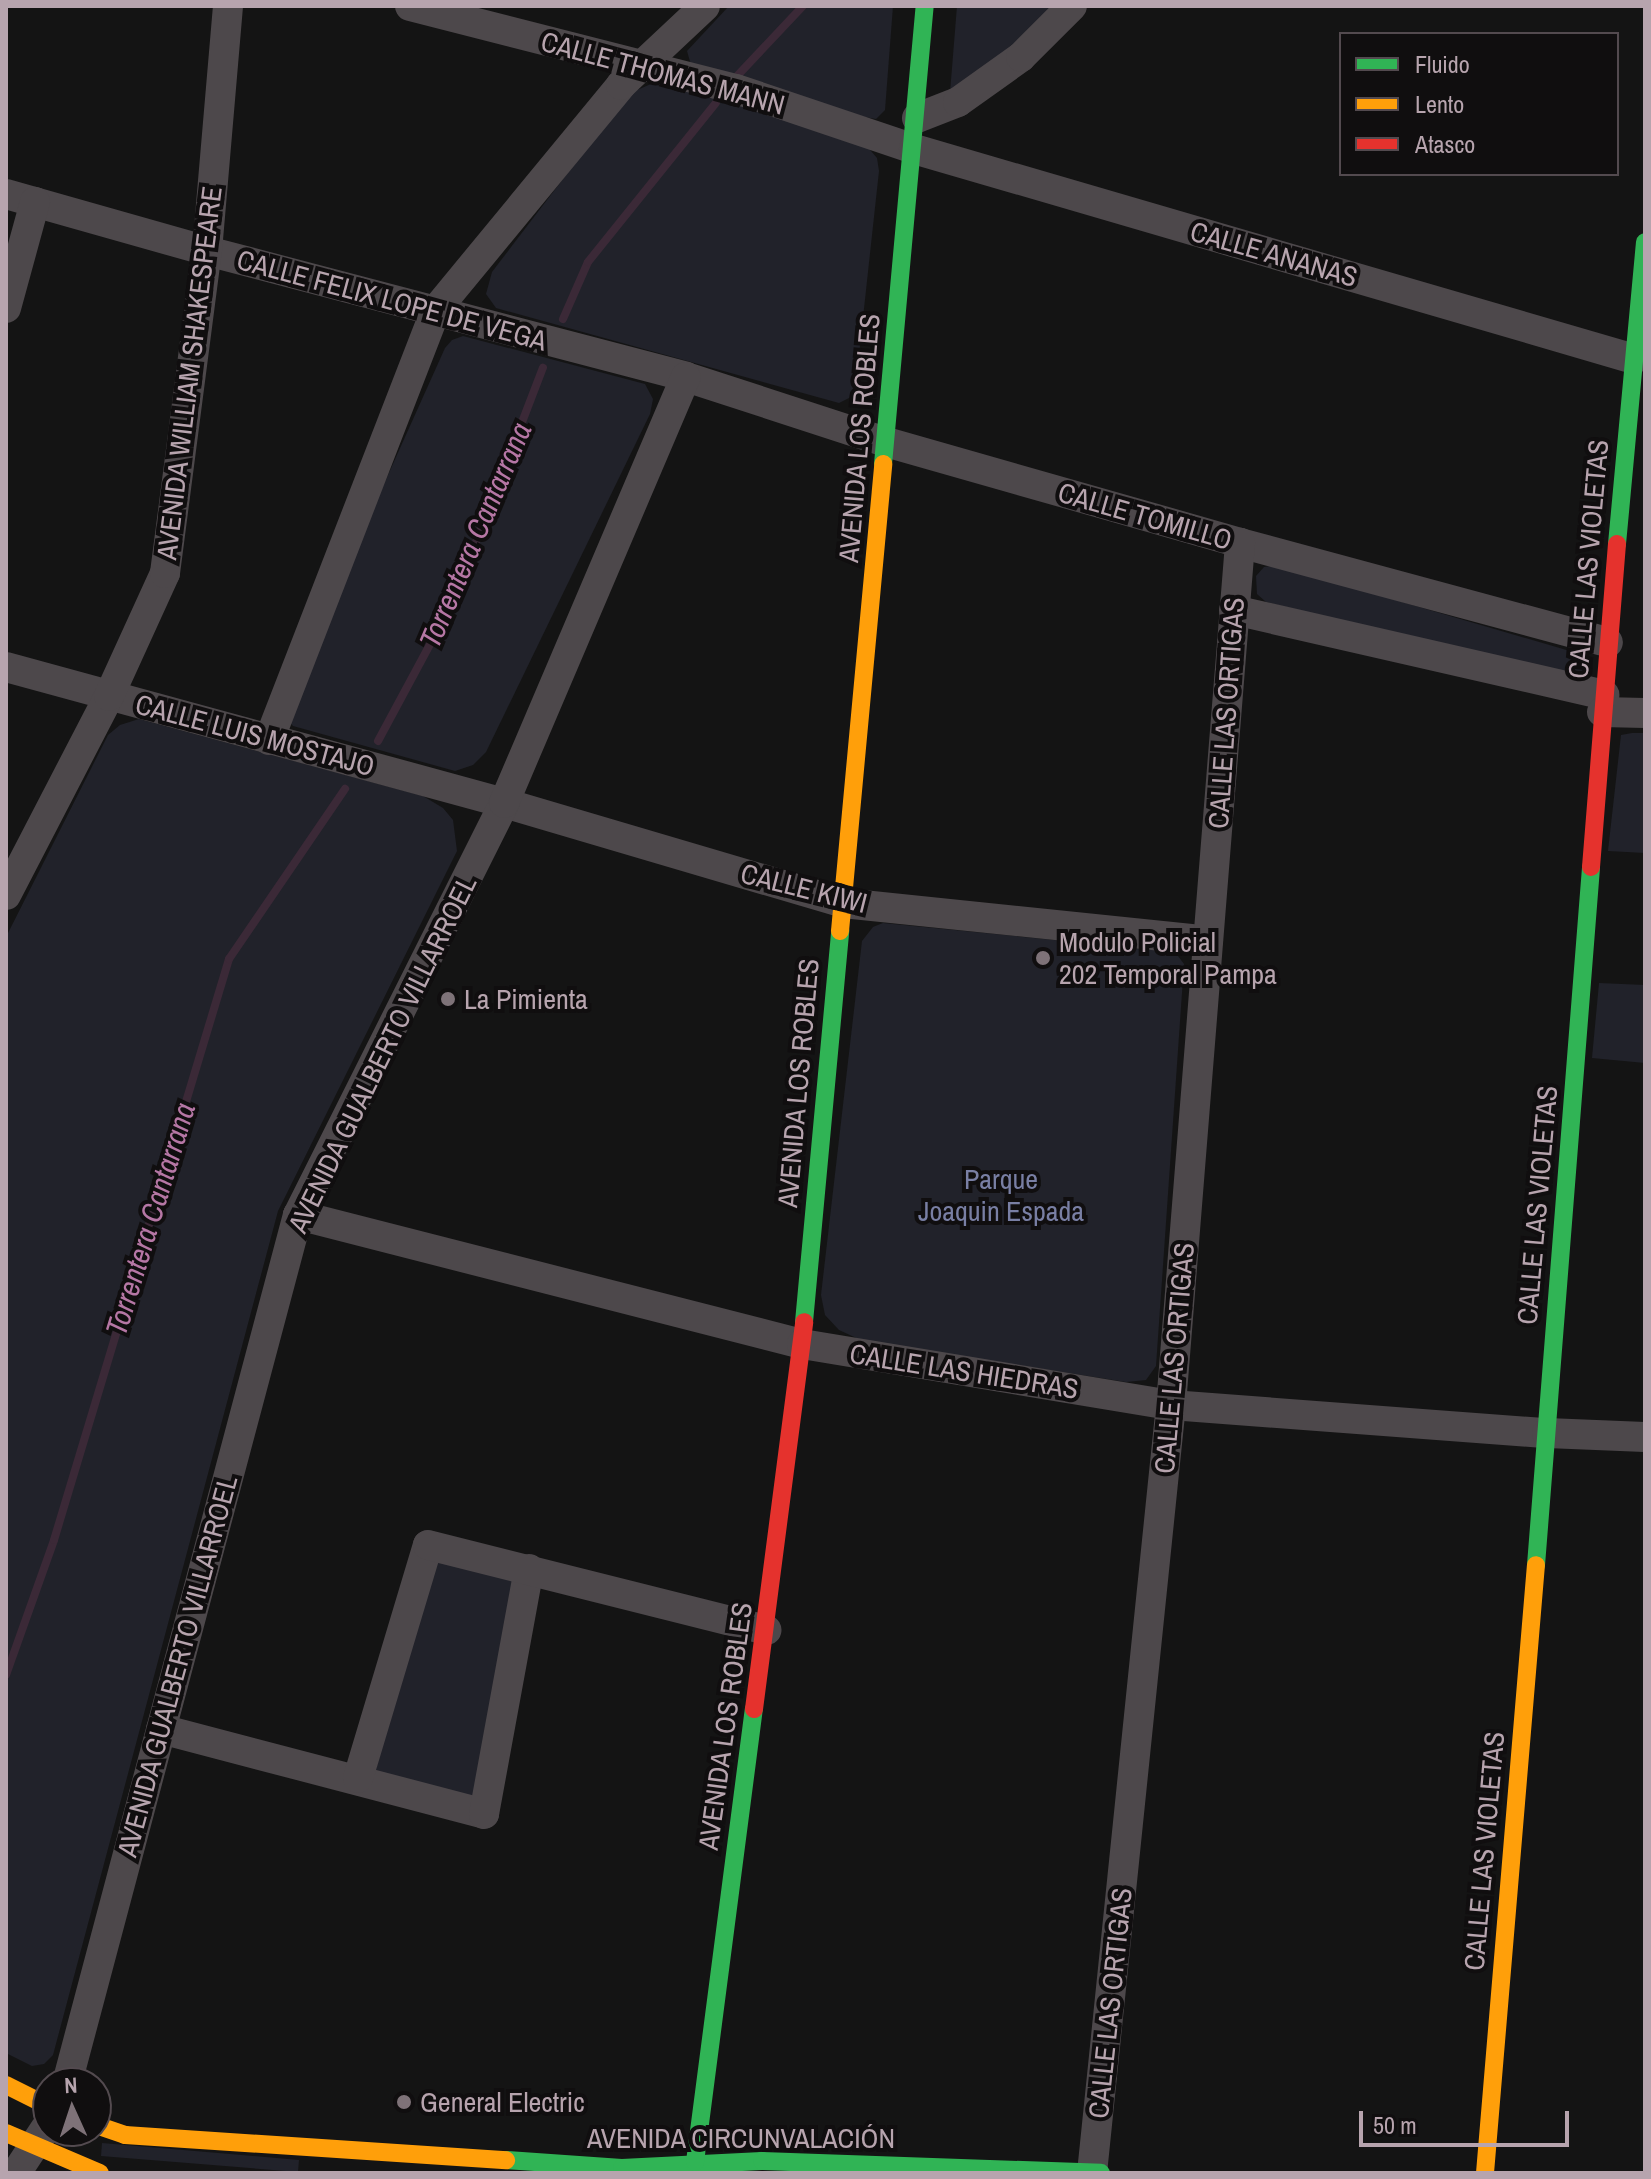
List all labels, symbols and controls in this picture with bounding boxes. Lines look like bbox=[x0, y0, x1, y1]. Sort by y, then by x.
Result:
street label: CALLE THOMAS MANN bbox=[537, 24, 789, 122]
legend bbox=[1339, 32, 1619, 176]
text: Fluido bbox=[1415, 48, 1470, 80]
text: Lento bbox=[1415, 88, 1464, 120]
text: Atasco bbox=[1415, 128, 1475, 160]
street label: AVENIDA WILLIAM SHAKESPEARE bbox=[149, 184, 229, 562]
street label: CALLE ANANAS bbox=[1186, 214, 1362, 294]
street label: CALLE FELIX LOPE DE VEGA bbox=[234, 242, 550, 358]
street label: AVENIDA LOS ROBLES bbox=[831, 312, 887, 564]
water label: Torrentera Cantarrana bbox=[411, 417, 539, 653]
street label: CALLE LAS VIOLETAS bbox=[1561, 438, 1615, 680]
street label: CALLE TOMILLO bbox=[1054, 475, 1236, 557]
street label: CALLE LAS ORTIGAS bbox=[1201, 596, 1251, 830]
street label: CALLE LUIS MOSTAJO bbox=[132, 687, 378, 783]
street label: CALLE KIWI bbox=[737, 856, 871, 920]
street label: AVENIDA GUALBERTO VILLARROEL bbox=[280, 869, 484, 1239]
place label: Modulo Policial 202 Temporal Pampa bbox=[1059, 925, 1277, 991]
marker: Modulo Policial 202 Temporal Pampa bbox=[1034, 949, 1052, 967]
street label: AVENIDA LOS ROBLES bbox=[770, 957, 826, 1209]
place label: La Pimienta bbox=[464, 982, 588, 1016]
marker: La Pimienta bbox=[439, 990, 457, 1008]
street label: CALLE LAS VIOLETAS bbox=[1510, 1084, 1564, 1326]
water label: Torrentera Cantarrana bbox=[97, 1098, 203, 1340]
park label: Parque Joaquin Espada bbox=[918, 1162, 1084, 1228]
street label: CALLE LAS ORTIGAS bbox=[1147, 1241, 1201, 1475]
street label: CALLE LAS HIEDRAS bbox=[847, 1336, 1081, 1406]
street label: AVENIDA GUALBERTO VILLARROEL bbox=[110, 1471, 244, 1861]
street label: AVENIDA LOS ROBLES bbox=[691, 1599, 759, 1853]
street label: CALLE LAS VIOLETAS bbox=[1457, 1730, 1511, 1972]
street label: CALLE LAS ORTIGAS bbox=[1081, 1886, 1139, 2120]
north arrow bbox=[32, 2067, 112, 2147]
text: N bbox=[64, 2070, 78, 2100]
place label: General Electric bbox=[420, 2085, 585, 2119]
marker: General Electric bbox=[395, 2093, 413, 2111]
scale bar bbox=[1363, 2095, 1573, 2145]
text: 50 m bbox=[1373, 2109, 1417, 2141]
street label: AVENIDA CIRCUNVALACIÓN bbox=[586, 2121, 896, 2155]

